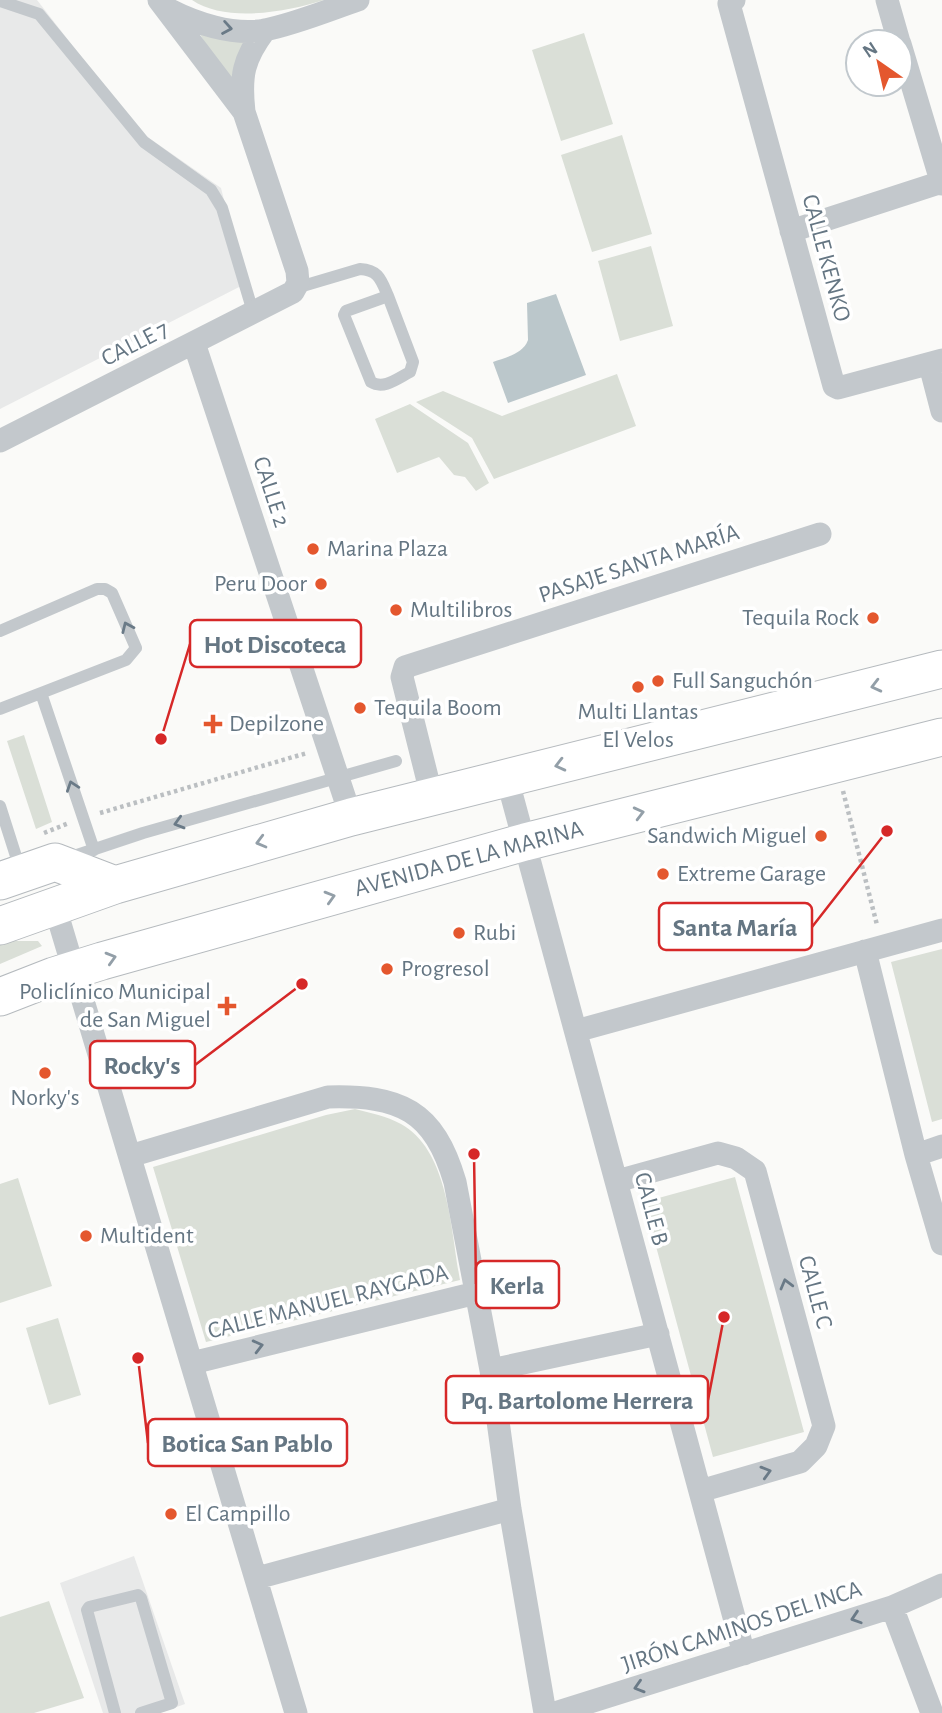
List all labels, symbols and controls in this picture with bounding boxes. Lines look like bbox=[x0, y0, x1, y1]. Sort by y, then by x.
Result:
one-way arrow bbox=[221, 20, 233, 35]
north arrow bbox=[844, 28, 914, 98]
text: N bbox=[860, 39, 881, 62]
street label: CALLE KENKO bbox=[797, 192, 855, 324]
street label: CALLE 7 bbox=[98, 317, 172, 371]
street label: CALLE 2 bbox=[248, 454, 294, 530]
street label: PASAJE SANTA MARÍA bbox=[535, 518, 742, 608]
place label: Marina Plaza bbox=[327, 537, 448, 561]
marker: Marina Plaza bbox=[305, 541, 321, 557]
place label: Peru Door bbox=[214, 572, 307, 596]
marker: Peru Door bbox=[313, 576, 329, 592]
place label: Multilibros bbox=[410, 598, 512, 622]
marker: Multilibros bbox=[388, 602, 404, 618]
place label: Tequila Rock bbox=[742, 606, 859, 630]
marker: Tequila Rock bbox=[865, 610, 881, 626]
callout: Hot Discoteca bbox=[190, 620, 361, 667]
one-way arrow bbox=[121, 622, 135, 634]
text: Hot Discoteca bbox=[204, 632, 346, 658]
place label: Full Sanguchón bbox=[672, 669, 813, 693]
marker: Full Sanguchón bbox=[650, 673, 666, 689]
one-way arrow bbox=[870, 678, 882, 692]
marker: Multi Llantas El Velos bbox=[630, 679, 646, 695]
place label: Tequila Boom bbox=[374, 696, 502, 720]
marker: Tequila Boom bbox=[352, 700, 368, 716]
place label: Multi Llantas El Velos bbox=[578, 700, 698, 752]
place label: Depilzone bbox=[229, 712, 324, 736]
marker: Depilzone bbox=[203, 714, 223, 734]
one-way arrow bbox=[554, 757, 566, 771]
one-way arrow bbox=[66, 780, 80, 792]
one-way arrow bbox=[633, 807, 645, 821]
one-way arrow bbox=[173, 815, 185, 830]
street label: AVENIDA DE LA MARINA bbox=[352, 817, 586, 901]
place label: Sandwich Miguel bbox=[647, 824, 807, 848]
marker: Sandwich Miguel bbox=[813, 828, 829, 844]
one-way arrow bbox=[256, 834, 268, 848]
place label: Extreme Garage bbox=[677, 862, 826, 886]
marker: Extreme Garage bbox=[655, 866, 671, 882]
one-way arrow bbox=[323, 891, 335, 905]
callout: Santa María bbox=[659, 903, 812, 950]
text: Santa María bbox=[672, 915, 798, 941]
place label: Rubi bbox=[473, 921, 516, 945]
marker: Rubi bbox=[451, 925, 467, 941]
one-way arrow bbox=[104, 952, 116, 967]
place label: Progresol bbox=[401, 957, 490, 981]
marker: Progresol bbox=[379, 961, 395, 977]
place label: Policlínico Municipal de San Miguel bbox=[19, 980, 211, 1032]
marker: Policlínico Municipal de San Miguel bbox=[217, 996, 237, 1016]
callout: Rocky's bbox=[90, 1041, 195, 1088]
text: Rocky's bbox=[104, 1053, 180, 1079]
marker: Norky's bbox=[37, 1065, 53, 1081]
place label: Norky's bbox=[10, 1086, 80, 1110]
street label: CALLE B bbox=[630, 1170, 672, 1248]
place label: Multident bbox=[100, 1224, 194, 1248]
marker: Multident bbox=[78, 1228, 94, 1244]
street label: CALLE C bbox=[794, 1253, 836, 1331]
street label: CALLE MANUEL RAYGADA bbox=[205, 1260, 451, 1344]
callout: Kerla bbox=[476, 1261, 559, 1308]
text: Kerla bbox=[489, 1273, 545, 1299]
one-way arrow bbox=[779, 1278, 794, 1290]
one-way arrow bbox=[252, 1340, 264, 1355]
callout: Pq. Bartolome Herrera bbox=[446, 1376, 708, 1423]
text: Pq. Bartolome Herrera bbox=[460, 1388, 694, 1414]
callout: Botica San Pablo bbox=[148, 1419, 347, 1466]
text: Botica San Pablo bbox=[161, 1431, 333, 1457]
one-way arrow bbox=[760, 1465, 772, 1480]
place label: El Campillo bbox=[185, 1502, 291, 1526]
marker: El Campillo bbox=[163, 1506, 179, 1522]
street label: JIRÓN CAMINOS DEL INCA bbox=[619, 1575, 865, 1677]
one-way arrow bbox=[850, 1610, 862, 1625]
one-way arrow bbox=[633, 1679, 645, 1694]

